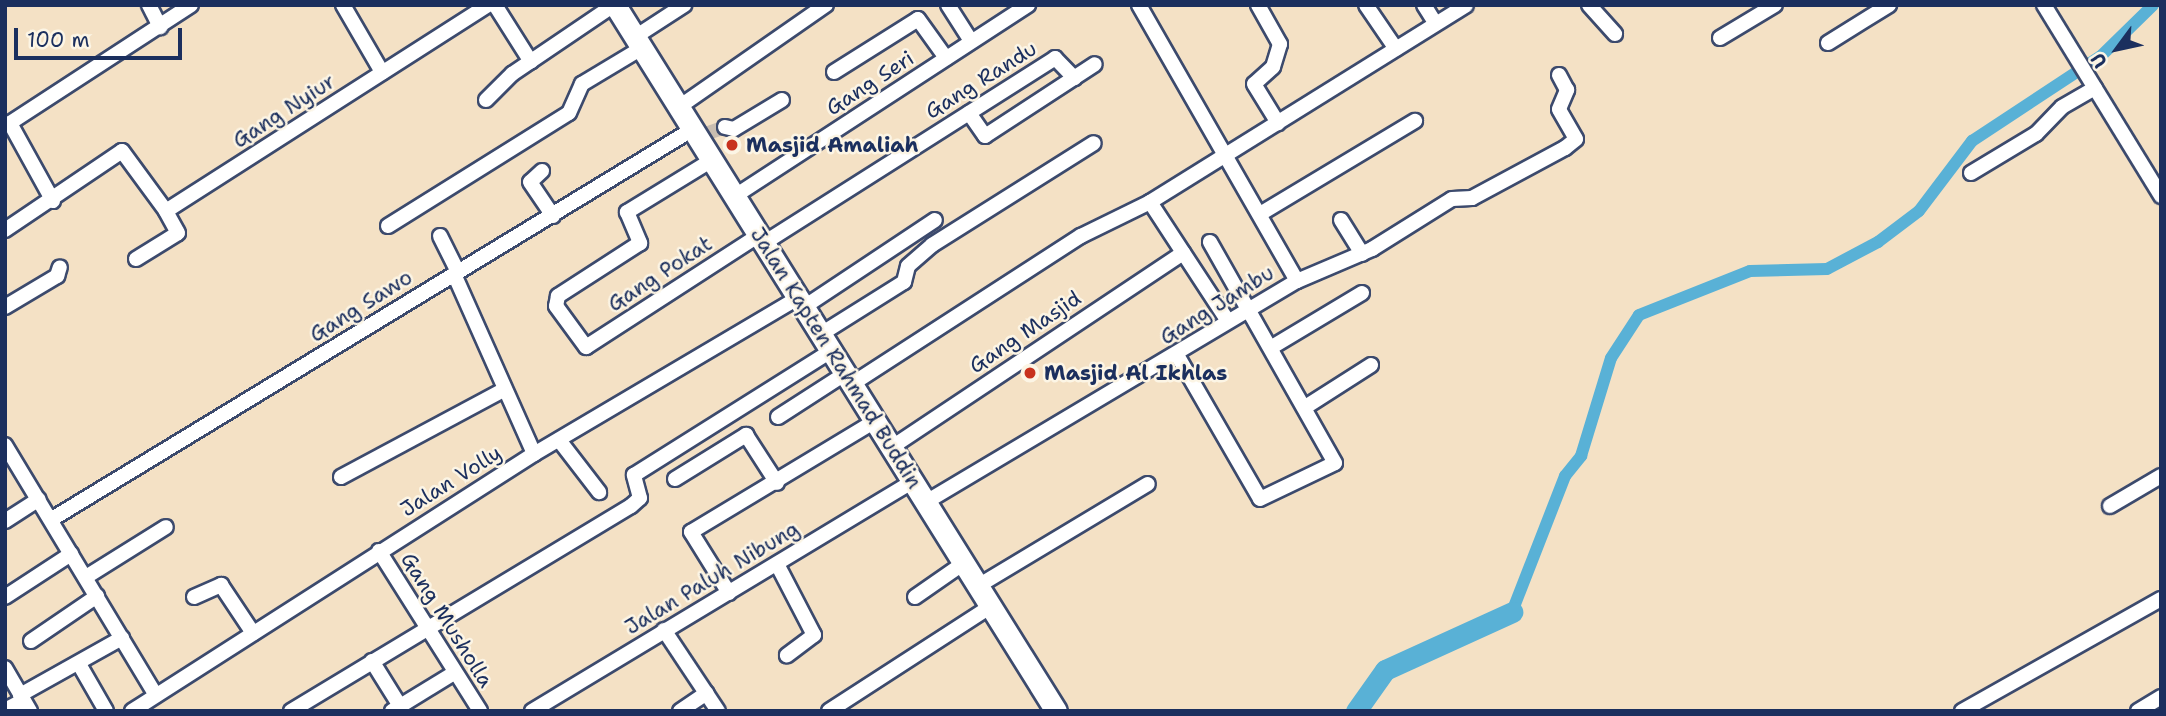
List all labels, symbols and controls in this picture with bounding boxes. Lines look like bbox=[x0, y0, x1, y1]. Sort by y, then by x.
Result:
scale bar bbox=[18, 14, 186, 58]
north arrow bbox=[2082, 14, 2152, 84]
text: 100 m bbox=[27, 26, 90, 54]
street label: Gang Randu bbox=[921, 36, 1041, 124]
street label: Gang Seri bbox=[821, 45, 919, 121]
text: U bbox=[2085, 48, 2113, 73]
street label: Gang Nyiur bbox=[228, 69, 340, 153]
place label: Masjid Amaliah bbox=[746, 132, 919, 158]
marker: Masjid Amaliah bbox=[724, 137, 740, 153]
street label: Jalan Kapten Rahmad Buddin bbox=[745, 223, 927, 493]
street label: Gang Pokat bbox=[603, 231, 717, 317]
street label: Gang Jambu bbox=[1155, 260, 1279, 350]
street label: Gang Sawo bbox=[305, 264, 417, 348]
street label: Gang Masjid bbox=[964, 285, 1086, 379]
place label: Masjid Al Ikhlas bbox=[1044, 360, 1227, 386]
marker: Masjid Al Ikhlas bbox=[1022, 365, 1038, 381]
street label: Jalan Volly bbox=[396, 440, 506, 522]
street label: Jalan Paluh Nibung bbox=[620, 516, 804, 640]
street label: Gang Musholla bbox=[395, 548, 499, 692]

